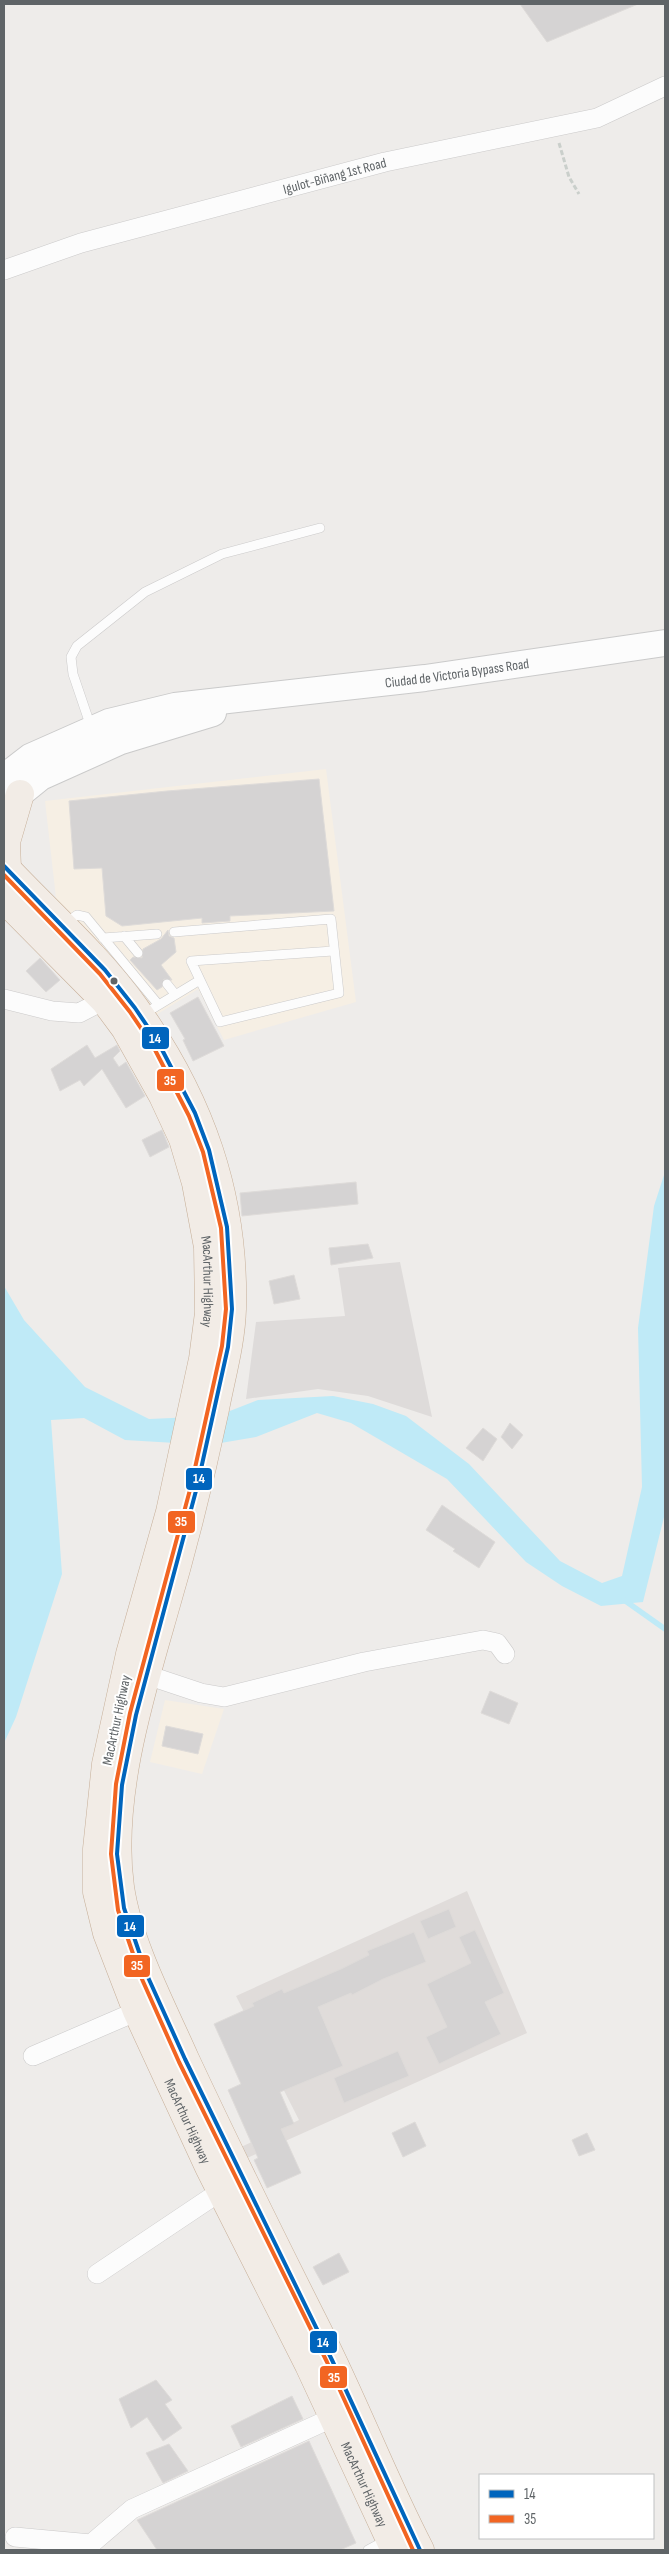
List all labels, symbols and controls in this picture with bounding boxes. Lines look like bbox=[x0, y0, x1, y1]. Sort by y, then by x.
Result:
street label: Igulot-Biñang 1st Road bbox=[281, 154, 388, 198]
street label: Ciudad de Victoria Bypass Road bbox=[384, 655, 530, 691]
unlabelled marker bbox=[109, 976, 119, 986]
line badge: 14 bbox=[141, 1026, 170, 1050]
text: 14 bbox=[149, 1030, 162, 1047]
line badge: 35 bbox=[156, 1068, 185, 1092]
text: 35 bbox=[164, 1072, 176, 1089]
street label: MacArthur Highway bbox=[197, 1234, 217, 1329]
line badge: 14 bbox=[185, 1467, 213, 1491]
text: 14 bbox=[193, 1470, 206, 1487]
line badge: 35 bbox=[167, 1510, 196, 1534]
text: 35 bbox=[175, 1513, 187, 1530]
street label: MacArthur Highway bbox=[99, 1673, 134, 1767]
line badge: 14 bbox=[116, 1914, 145, 1938]
text: 14 bbox=[124, 1918, 137, 1935]
line badge: 35 bbox=[123, 1954, 151, 1978]
text: 35 bbox=[131, 1957, 143, 1974]
street label: MacArthur Highway bbox=[160, 2076, 215, 2167]
line badge: 14 bbox=[309, 2330, 338, 2354]
text: 14 bbox=[317, 2334, 330, 2351]
line badge: 35 bbox=[319, 2365, 348, 2389]
text: 35 bbox=[328, 2369, 340, 2386]
street label: MacArthur Highway bbox=[337, 2439, 391, 2530]
legend bbox=[479, 2474, 654, 2539]
text: 14 bbox=[524, 2485, 536, 2504]
text: 35 bbox=[524, 2510, 536, 2529]

